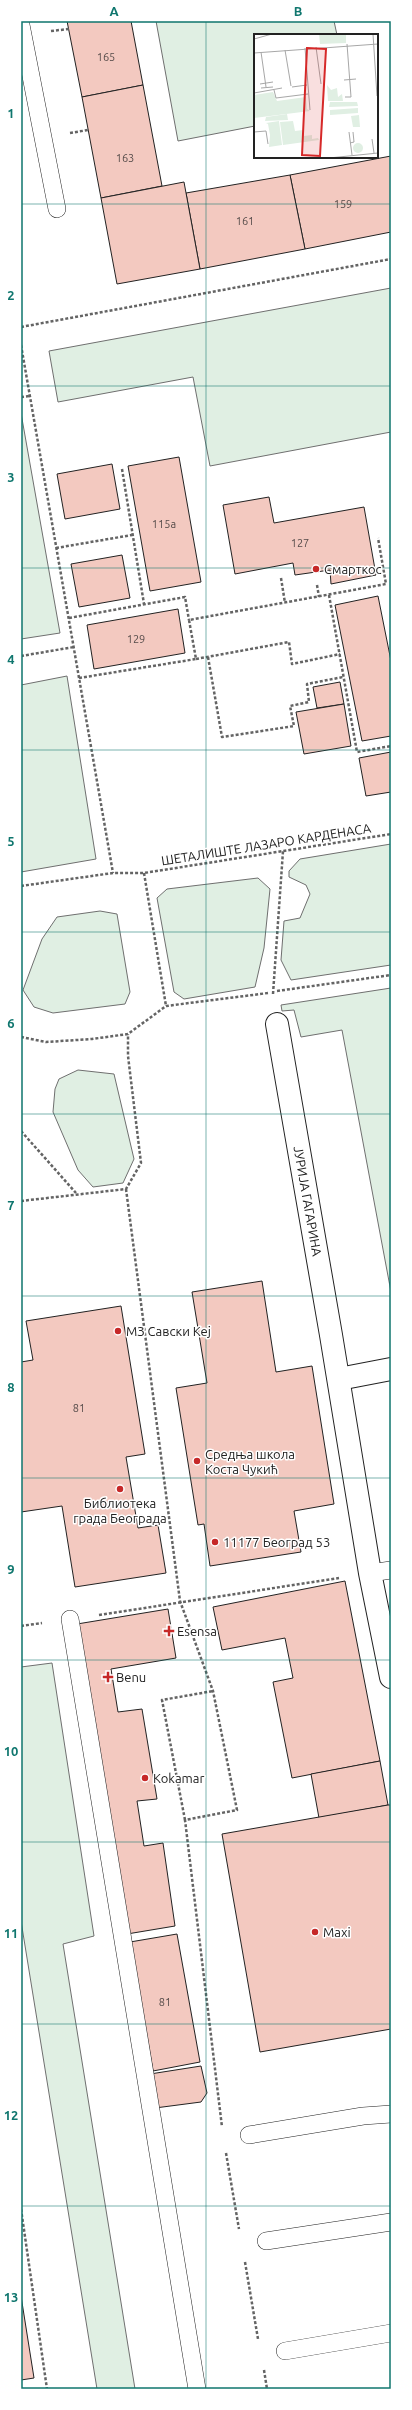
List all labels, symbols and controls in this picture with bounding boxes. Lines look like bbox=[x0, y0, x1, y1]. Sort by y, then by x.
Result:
text: A bbox=[109, 4, 119, 18]
text: B bbox=[294, 4, 303, 18]
inset map bbox=[254, 34, 378, 158]
house number: 165 bbox=[97, 51, 115, 63]
text: 1 bbox=[7, 106, 15, 120]
house number: 163 bbox=[116, 152, 134, 164]
house number: 159 bbox=[334, 198, 352, 210]
house number: 161 bbox=[236, 215, 254, 227]
text: 2 bbox=[7, 288, 15, 302]
text: 3 bbox=[7, 470, 15, 484]
house number: 115a bbox=[152, 518, 176, 530]
house number: 127 bbox=[291, 537, 309, 549]
place label: Смарткос bbox=[324, 562, 382, 576]
marker: Смарткос bbox=[311, 564, 321, 574]
house number: 129 bbox=[127, 633, 145, 645]
text: 4 bbox=[7, 652, 15, 666]
street label: ШЕТАЛИШТЕ ЛАЗАРО КАРДЕНАСА bbox=[160, 820, 372, 868]
text: 5 bbox=[7, 834, 15, 848]
text: 6 bbox=[7, 1016, 15, 1030]
street label: ЈУРИЈА ГАГАРИНА bbox=[291, 1145, 325, 1258]
text: 7 bbox=[7, 1198, 15, 1212]
place label: МЗ Савски Кеј bbox=[126, 1324, 211, 1338]
marker: МЗ Савски Кеј bbox=[113, 1326, 123, 1336]
text: 8 bbox=[7, 1380, 15, 1394]
house number: 81 bbox=[73, 1402, 85, 1414]
place label: Средња школа Коста Чукић bbox=[205, 1447, 295, 1476]
marker: Средња школа Коста Чукић bbox=[192, 1456, 202, 1466]
marker: Библиотека града Београда bbox=[115, 1484, 125, 1494]
place label: Библиотека града Београда bbox=[73, 1496, 167, 1525]
place label: 11177 Београд 53 bbox=[223, 1535, 330, 1549]
marker: 11177 Београд 53 bbox=[210, 1537, 220, 1547]
text: 9 bbox=[7, 1562, 15, 1576]
place label: Esensa bbox=[177, 1624, 217, 1638]
marker: Esensa bbox=[164, 1626, 174, 1636]
place label: Benu bbox=[116, 1670, 146, 1684]
marker: Benu bbox=[103, 1672, 113, 1682]
text: 10 bbox=[4, 1744, 18, 1758]
place label: Kokamar bbox=[153, 1771, 204, 1785]
marker: Kokamar bbox=[140, 1773, 150, 1783]
place label: Maxi bbox=[323, 1925, 351, 1939]
text: 11 bbox=[4, 1926, 18, 1940]
marker: Maxi bbox=[310, 1927, 320, 1937]
house number: 81 bbox=[159, 1996, 171, 2008]
text: 12 bbox=[4, 2108, 18, 2122]
text: 13 bbox=[4, 2290, 18, 2304]

